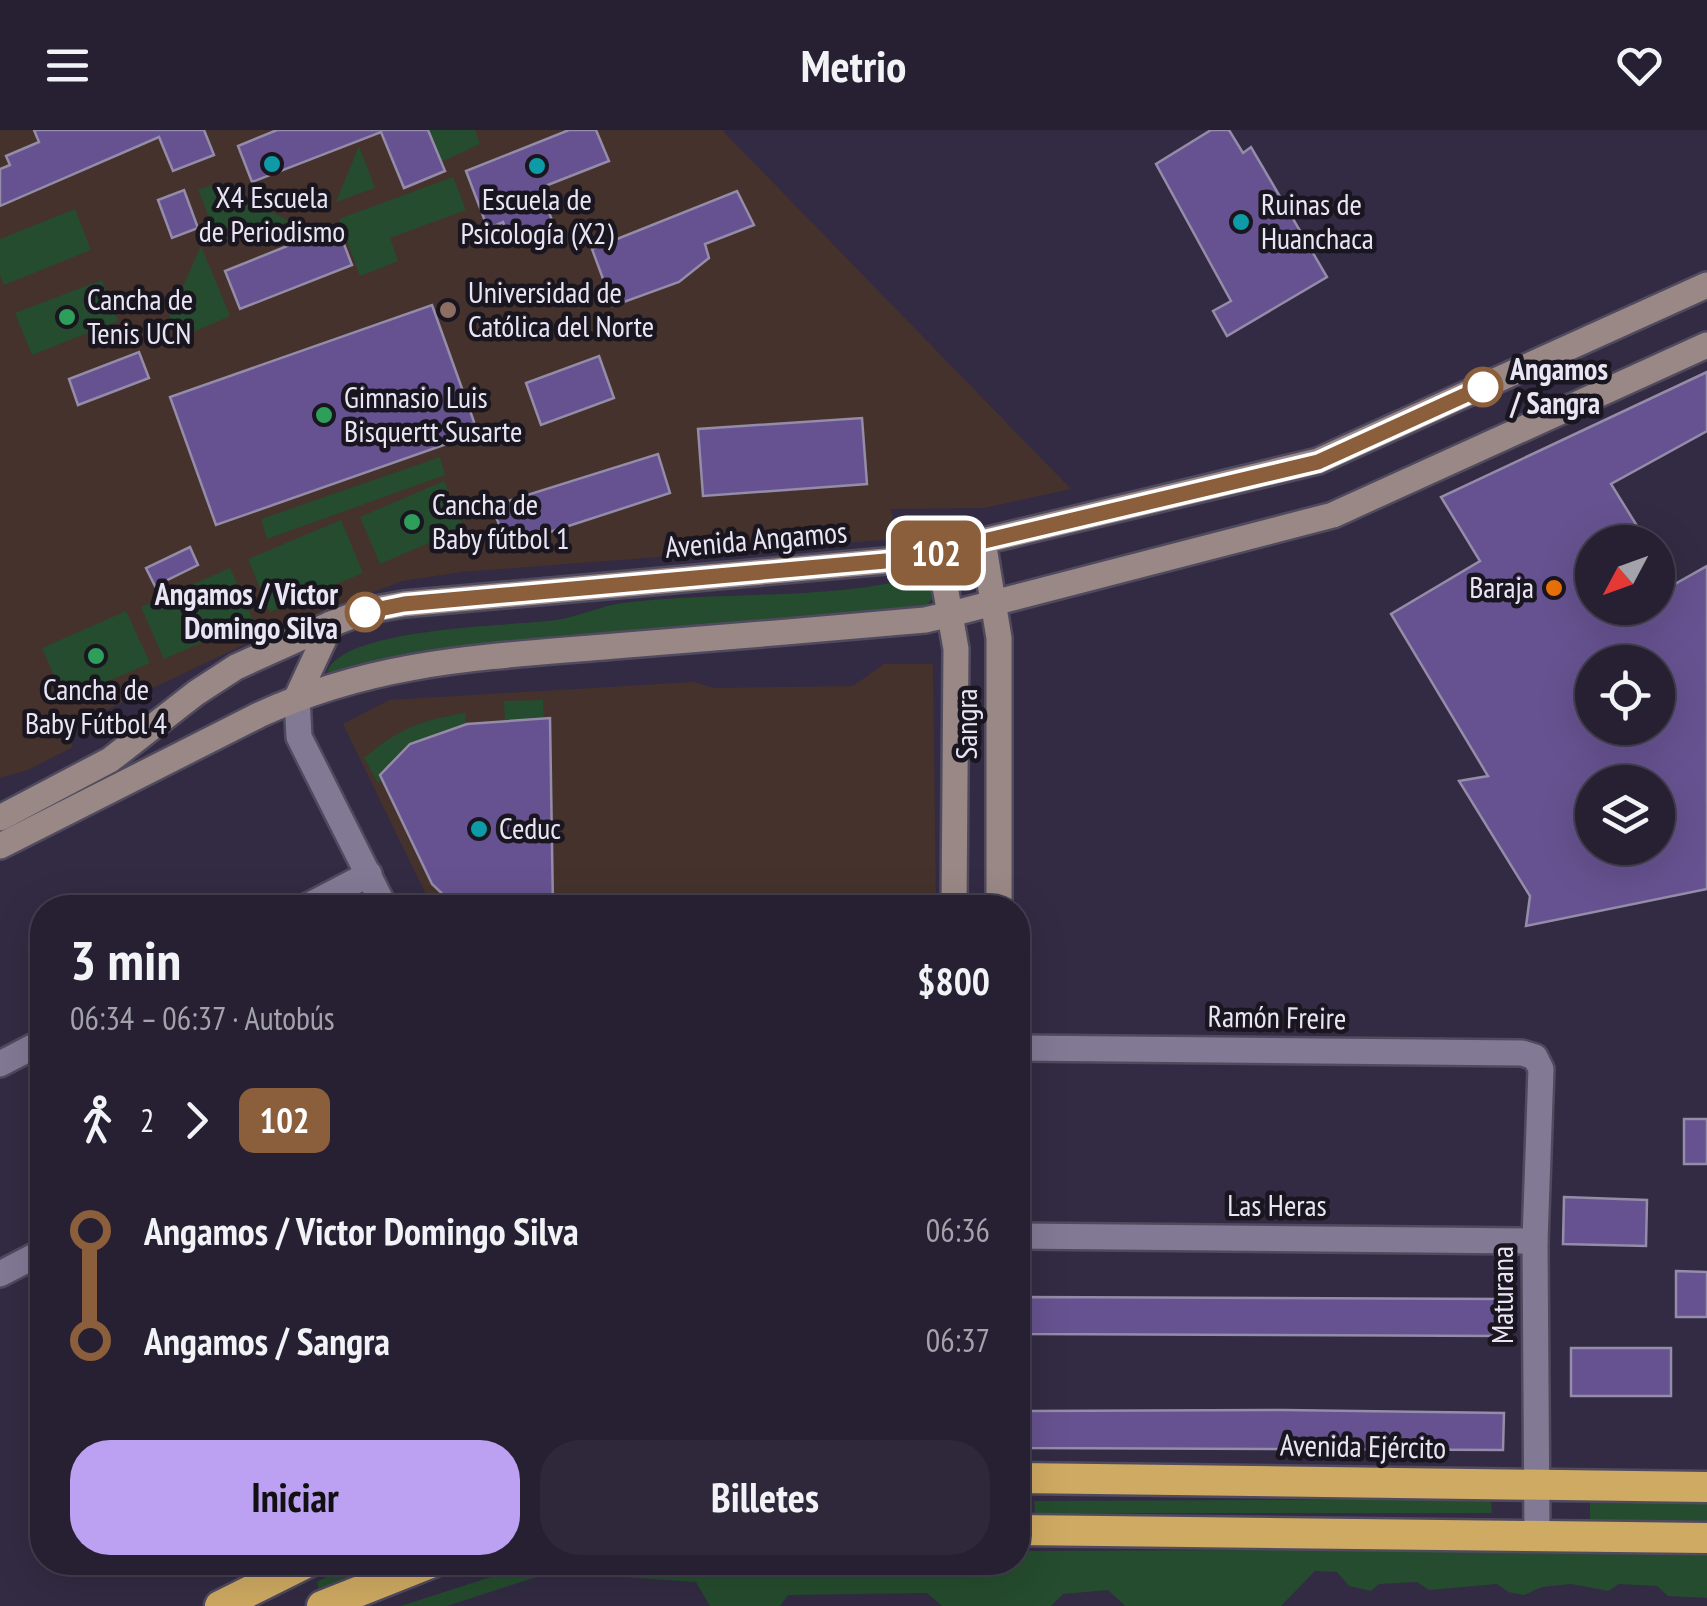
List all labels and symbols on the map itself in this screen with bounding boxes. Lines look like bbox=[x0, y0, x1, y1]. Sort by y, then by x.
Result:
marker: X4 Escuela de Periodismo bbox=[261, 153, 283, 175]
marker: Escuela de Psicología (X2) bbox=[526, 155, 548, 177]
place label: X4 Escuela de Periodismo bbox=[199, 177, 345, 250]
place label: Escuela de Psicología (X2) bbox=[461, 179, 613, 252]
place label: Ruinas de Huanchaca bbox=[1261, 184, 1374, 257]
marker: Ruinas de Huanchaca bbox=[1230, 211, 1252, 233]
place label: Universidad de Católica del Norte bbox=[468, 272, 654, 345]
place label: Cancha de Tenis UCN bbox=[87, 279, 193, 352]
marker: Universidad de Católica del Norte bbox=[437, 299, 459, 321]
marker: Cancha de Tenis UCN bbox=[56, 306, 78, 328]
place label: Angamos / Sangra bbox=[1509, 349, 1608, 422]
marker: Angamos / Sangra bbox=[1464, 368, 1502, 406]
place label: Gimnasio Luis Bisquertt Susarte bbox=[344, 377, 522, 450]
marker: Gimnasio Luis Bisquertt Susarte bbox=[313, 404, 335, 426]
place label: Cancha de Baby fútbol 1 bbox=[432, 484, 569, 557]
marker: Cancha de Baby fútbol 1 bbox=[401, 511, 423, 533]
street label: Avenida Angamos bbox=[663, 511, 848, 566]
line badge: 102 bbox=[878, 520, 994, 586]
north arrow bbox=[1575, 525, 1675, 625]
place label: Baraja bbox=[1469, 567, 1534, 606]
place label: Angamos / Victor Domingo Silva bbox=[154, 574, 338, 647]
marker: Baraja bbox=[1543, 577, 1565, 599]
marker: Angamos / Victor Domingo Silva bbox=[346, 593, 384, 631]
marker: Cancha de Baby Fútbol 4 bbox=[85, 645, 107, 667]
place label: Cancha de Baby Fútbol 4 bbox=[25, 669, 167, 742]
street label: Sangra bbox=[946, 688, 985, 760]
place label: Ceduc bbox=[499, 808, 561, 847]
marker: Ceduc bbox=[468, 818, 490, 840]
street label: Ramón Freire bbox=[1207, 996, 1347, 1037]
street label: Las Heras bbox=[1227, 1185, 1327, 1224]
street label: Maturana bbox=[1482, 1246, 1521, 1344]
street label: Avenida Ejército bbox=[1279, 1425, 1447, 1466]

